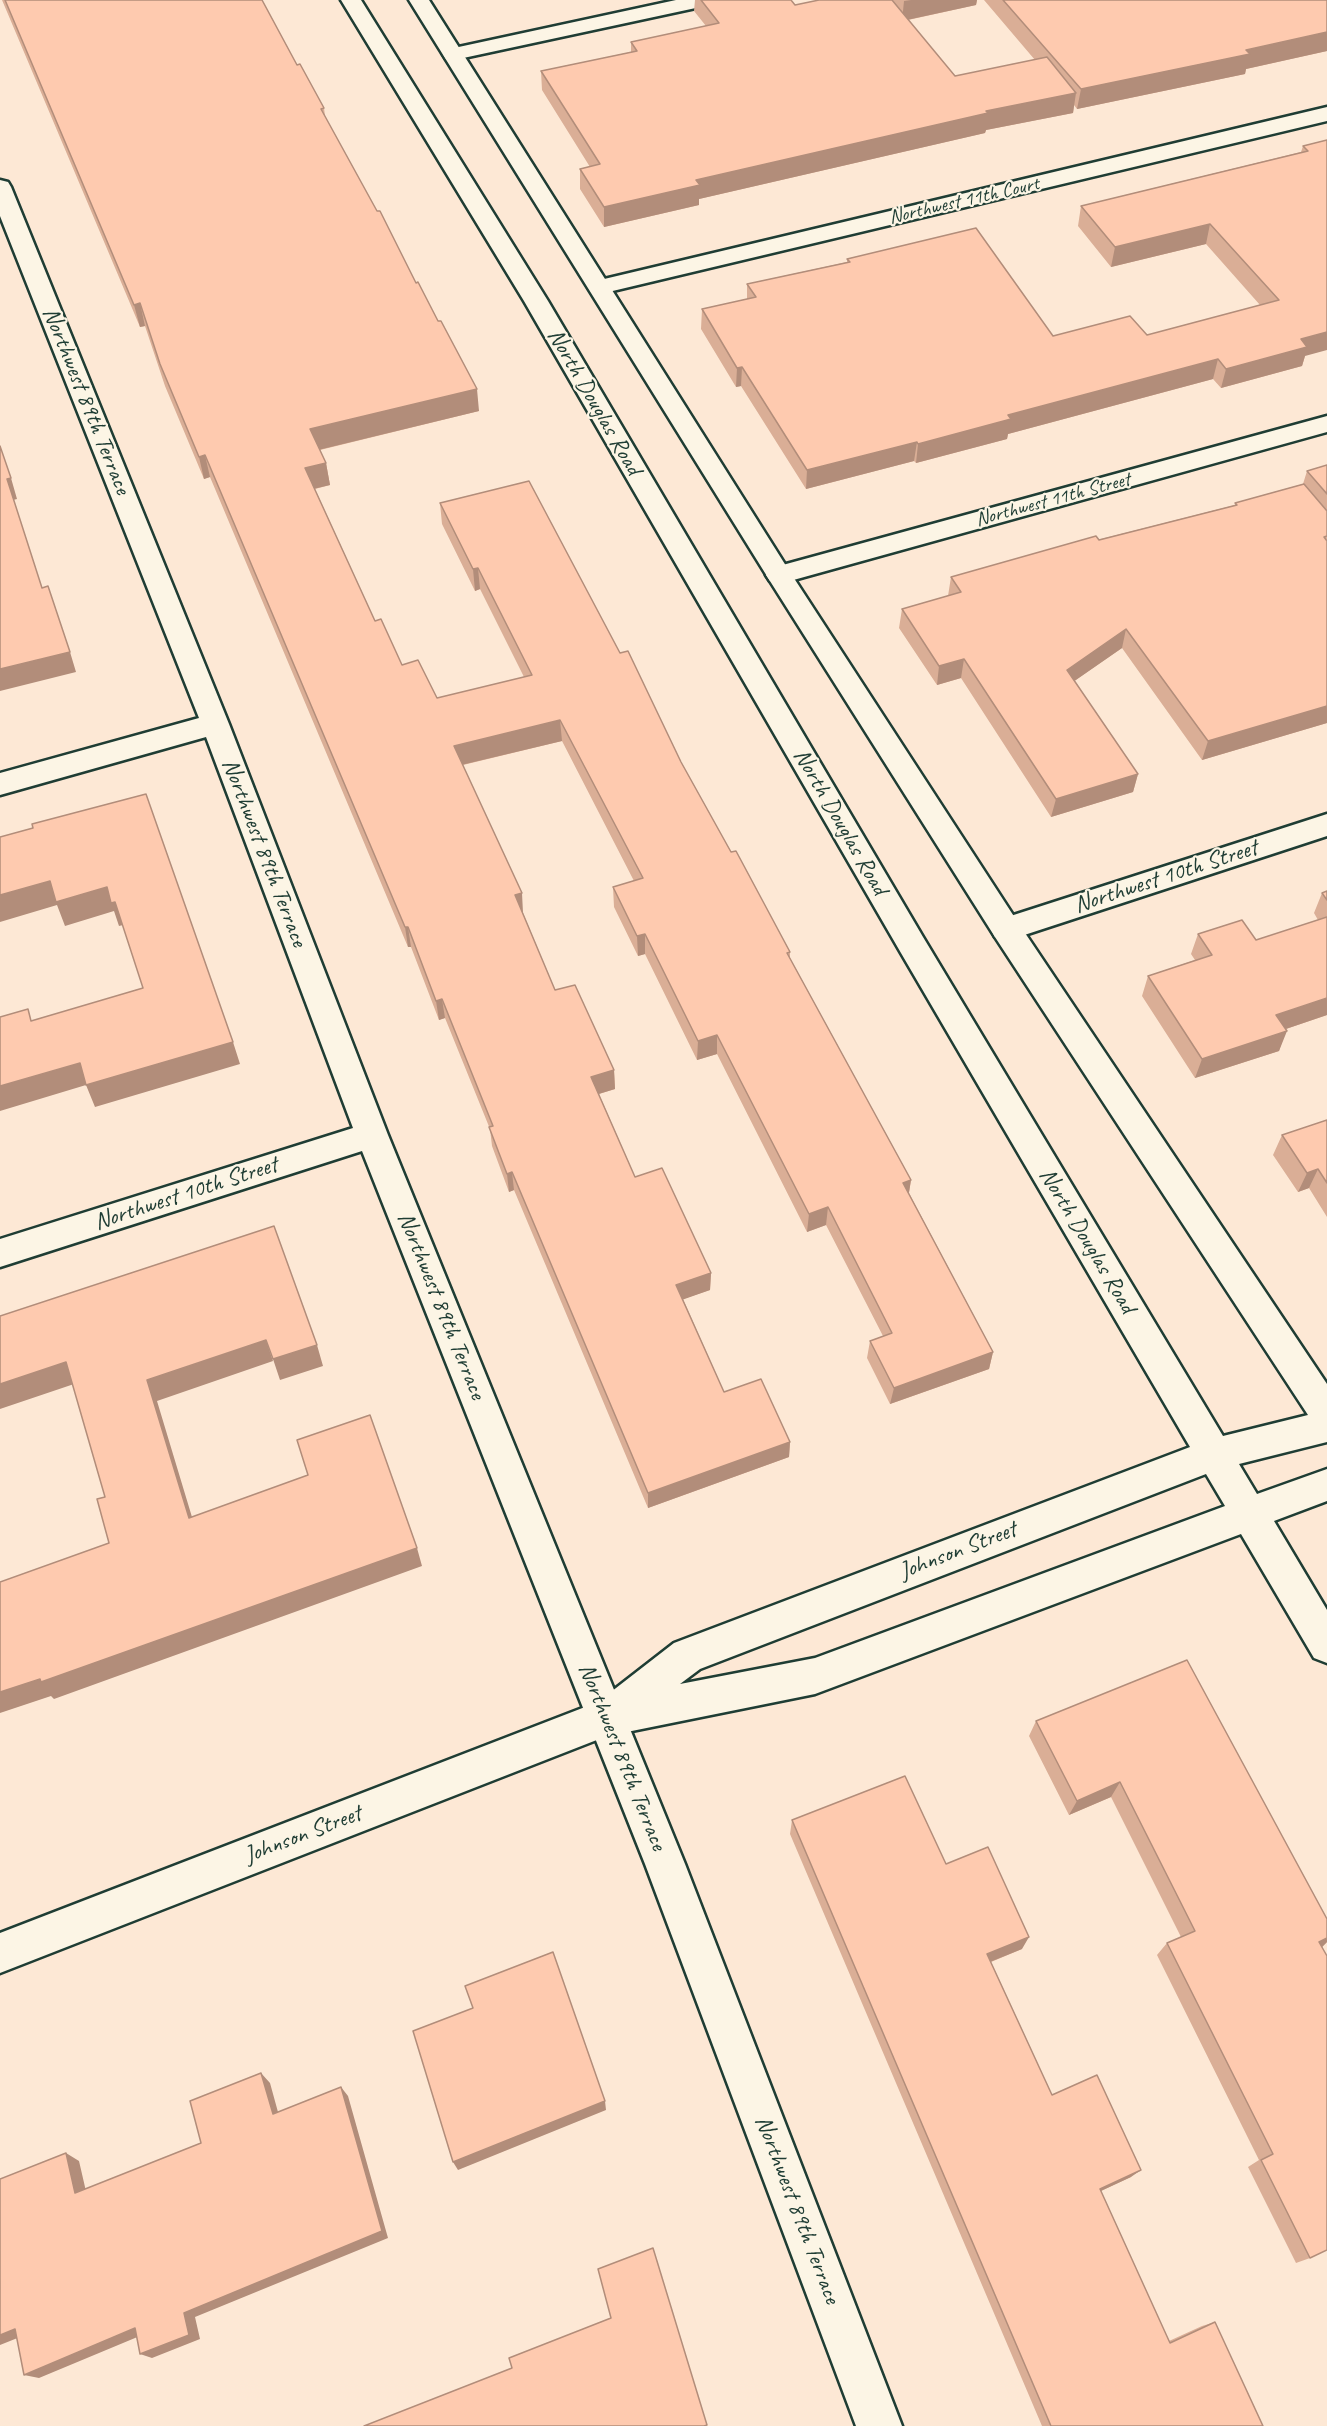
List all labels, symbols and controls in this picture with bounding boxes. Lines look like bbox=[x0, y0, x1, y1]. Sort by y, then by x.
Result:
street label: Northwest 11th Court bbox=[887, 172, 1041, 230]
street label: Northwest 89th Terrace bbox=[35, 303, 137, 499]
street label: North Douglas Road bbox=[540, 324, 648, 480]
street label: Northwest 11th Street bbox=[973, 468, 1133, 532]
street label: North Douglas Road bbox=[786, 744, 894, 900]
street label: Northwest 89th Terrace bbox=[215, 755, 313, 951]
street label: Northwest 10th Street bbox=[1071, 834, 1261, 920]
street label: Northwest 10th Street bbox=[91, 1151, 281, 1237]
street label: North Douglas Road bbox=[1032, 1163, 1142, 1319]
street label: Northwest 89th Terrace bbox=[390, 1208, 492, 1404]
street label: Johnson Street bbox=[895, 1516, 1021, 1586]
street label: Northwest 89th Terrace bbox=[571, 1659, 673, 1855]
street label: Johnson Street bbox=[240, 1800, 366, 1870]
street label: Northwest 89th Terrace bbox=[748, 2112, 846, 2308]

